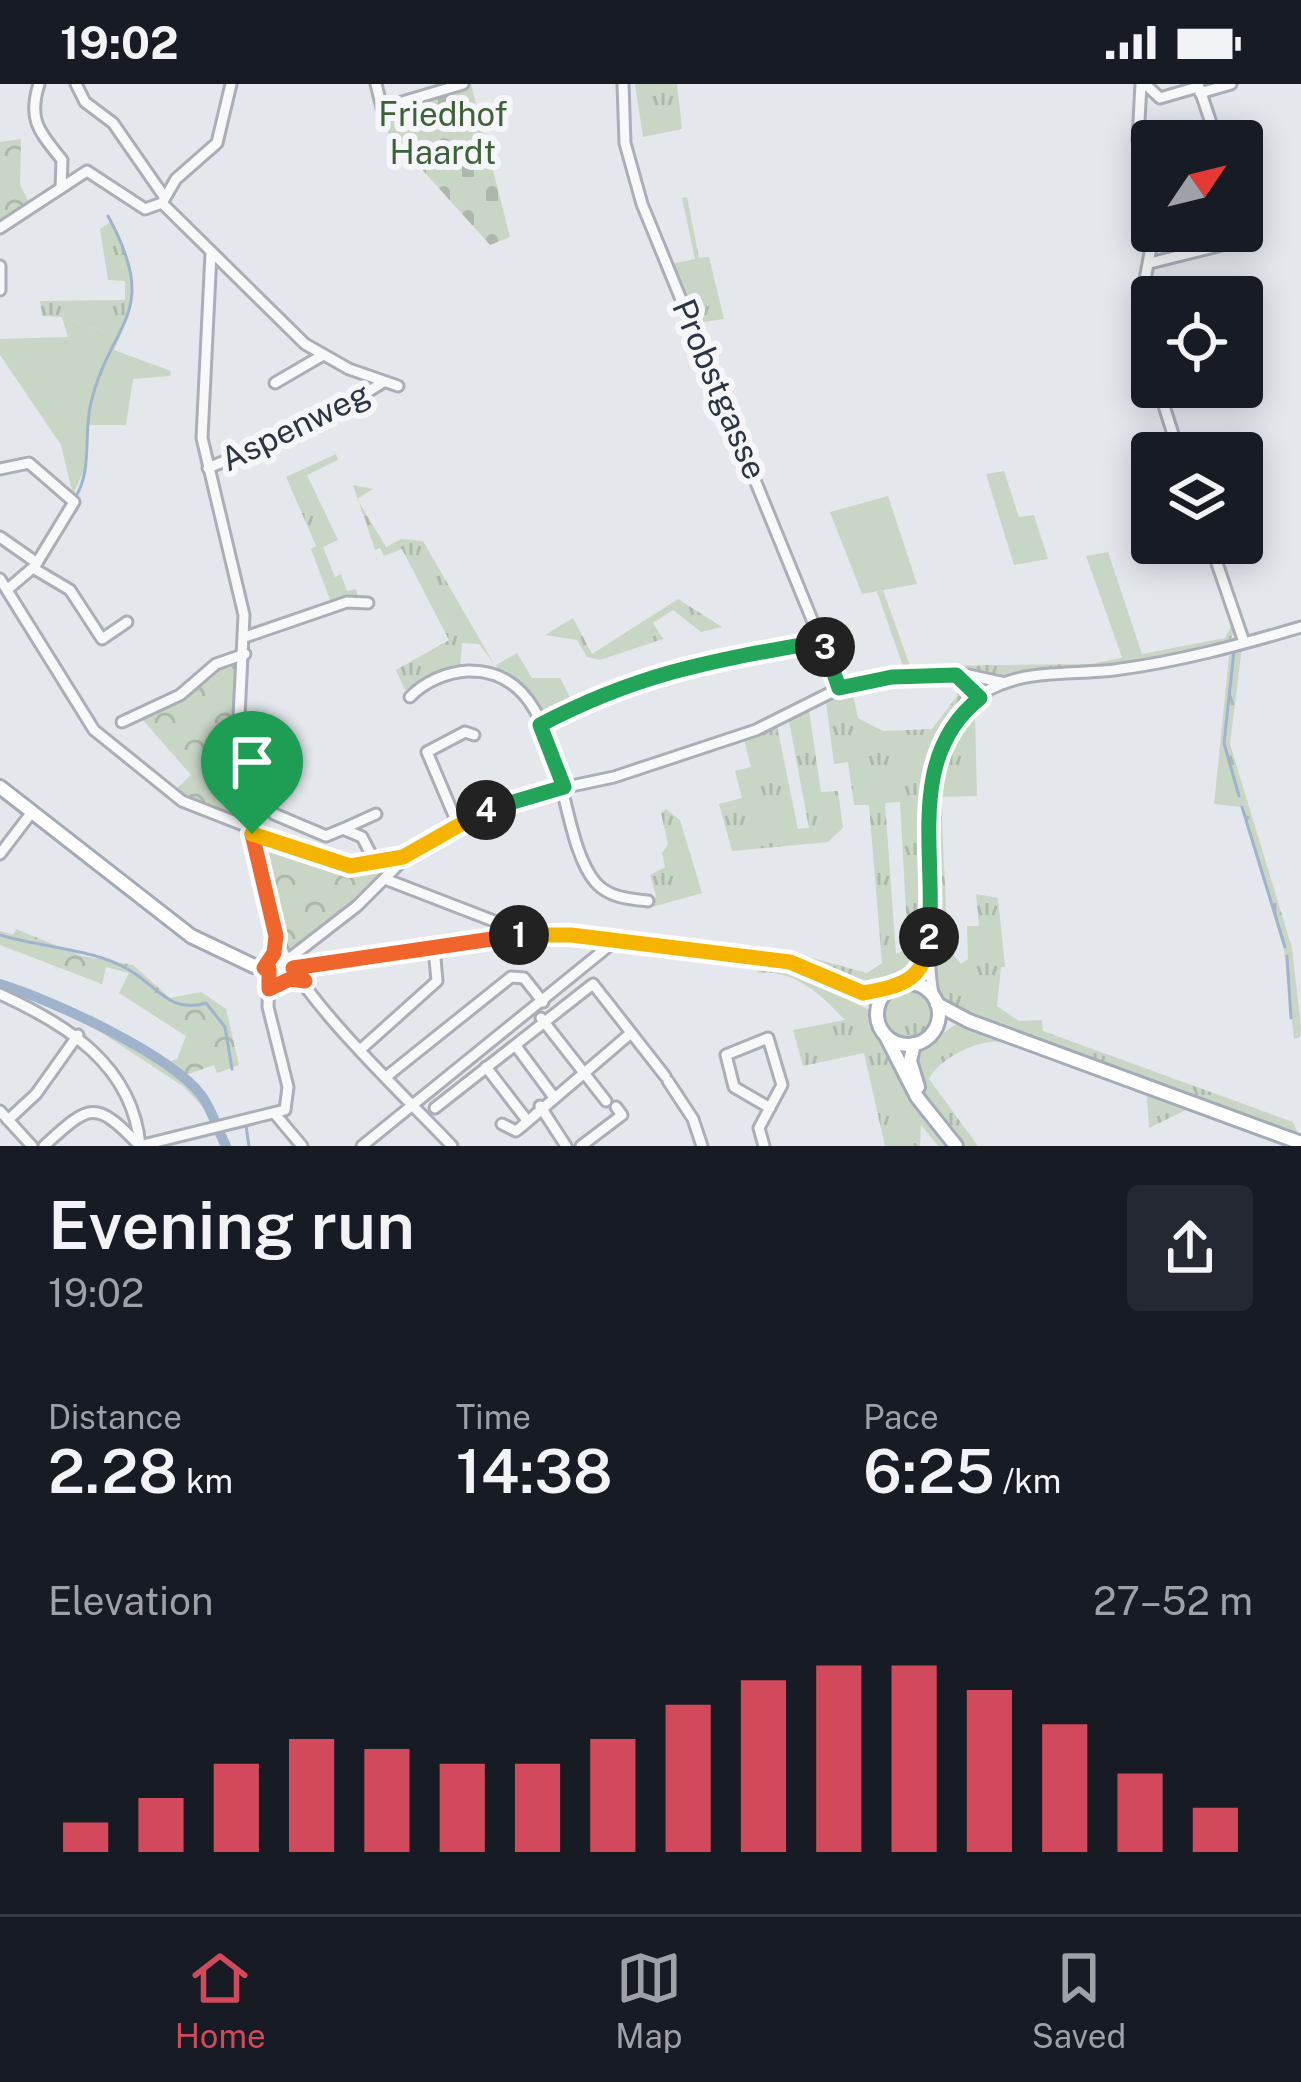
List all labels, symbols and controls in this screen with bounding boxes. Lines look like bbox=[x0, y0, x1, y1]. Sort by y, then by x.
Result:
text: 19:02 bbox=[60, 16, 179, 69]
park label: Friedhof Haardt bbox=[378, 95, 508, 171]
north arrow bbox=[1131, 120, 1263, 252]
map controls bbox=[1131, 120, 1263, 564]
button: locate bbox=[1131, 276, 1263, 408]
street label: Probstgasse bbox=[665, 293, 775, 485]
street label: Aspenweg bbox=[214, 374, 376, 478]
button: layers bbox=[1131, 432, 1263, 564]
pin: 3 bbox=[795, 617, 855, 677]
text: 3 bbox=[814, 628, 836, 666]
pin bbox=[201, 711, 303, 834]
icon: arrive bbox=[219, 729, 285, 795]
pin: 4 bbox=[456, 780, 516, 840]
text: 4 bbox=[475, 791, 497, 829]
pin: 1 bbox=[489, 905, 549, 965]
pin: 2 bbox=[899, 907, 959, 967]
text: 1 bbox=[512, 916, 526, 954]
text: 2 bbox=[919, 918, 939, 956]
button: share bbox=[1127, 1185, 1253, 1311]
text: Evening run bbox=[48, 1186, 415, 1264]
text: 19:02 bbox=[48, 1270, 144, 1316]
text: Distance bbox=[48, 1398, 182, 1436]
text: Time bbox=[456, 1398, 531, 1436]
text: Pace bbox=[863, 1398, 939, 1436]
text: 2.28 bbox=[48, 1436, 178, 1507]
text: 14:38 bbox=[456, 1436, 613, 1507]
text: 6:25 bbox=[863, 1436, 995, 1507]
text: km bbox=[178, 1462, 233, 1500]
text: /km bbox=[995, 1462, 1061, 1500]
text: Elevation bbox=[48, 1578, 214, 1624]
text: 27–52 m bbox=[1093, 1578, 1253, 1624]
tab: Home bbox=[175, 1945, 266, 2055]
tab: Map bbox=[615, 1945, 682, 2055]
tab: Saved bbox=[1032, 1945, 1126, 2055]

